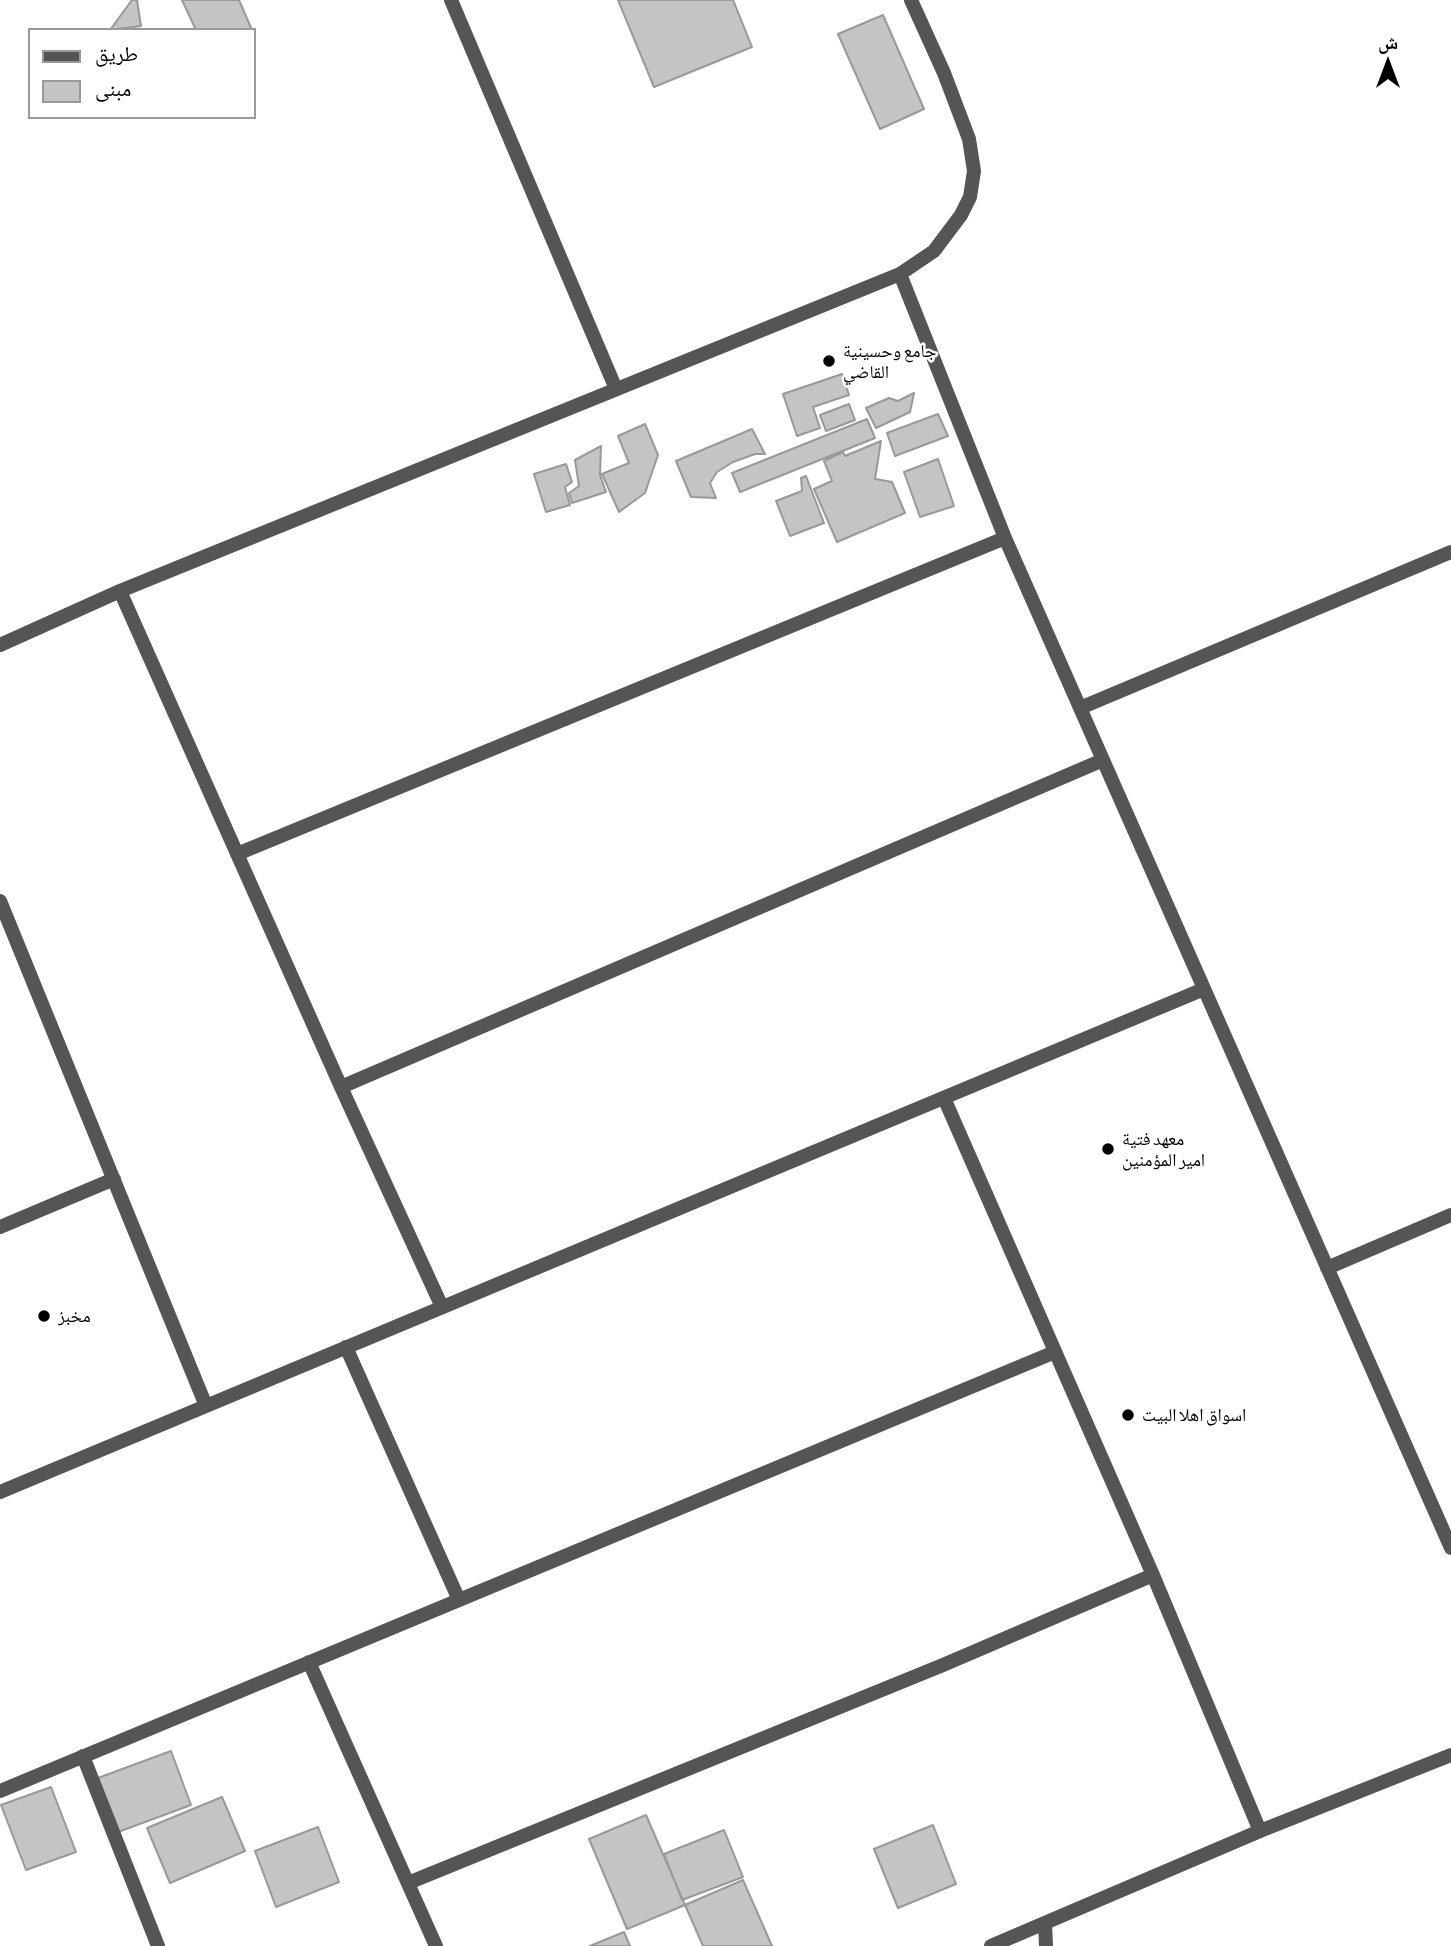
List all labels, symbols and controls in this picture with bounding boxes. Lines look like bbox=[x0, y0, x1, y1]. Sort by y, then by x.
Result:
legend bbox=[28, 28, 256, 119]
north arrow bbox=[1353, 28, 1423, 98]
text: ش bbox=[1378, 31, 1398, 53]
text: طريق bbox=[95, 41, 138, 65]
text: مبنى bbox=[95, 76, 131, 100]
place label: جامع وحسينية القاضي bbox=[843, 340, 936, 382]
marker: جامع وحسينية القاضي bbox=[821, 353, 837, 369]
place label: معهد فتية امير المؤمنين bbox=[1122, 1128, 1205, 1170]
marker: معهد فتية امير المؤمنين bbox=[1100, 1141, 1116, 1157]
place label: مخبز bbox=[58, 1305, 91, 1327]
marker: مخبز bbox=[36, 1308, 52, 1324]
place label: اسواق اهلا البيت bbox=[1142, 1404, 1246, 1426]
marker: اسواق اهلا البيت bbox=[1120, 1407, 1136, 1423]

